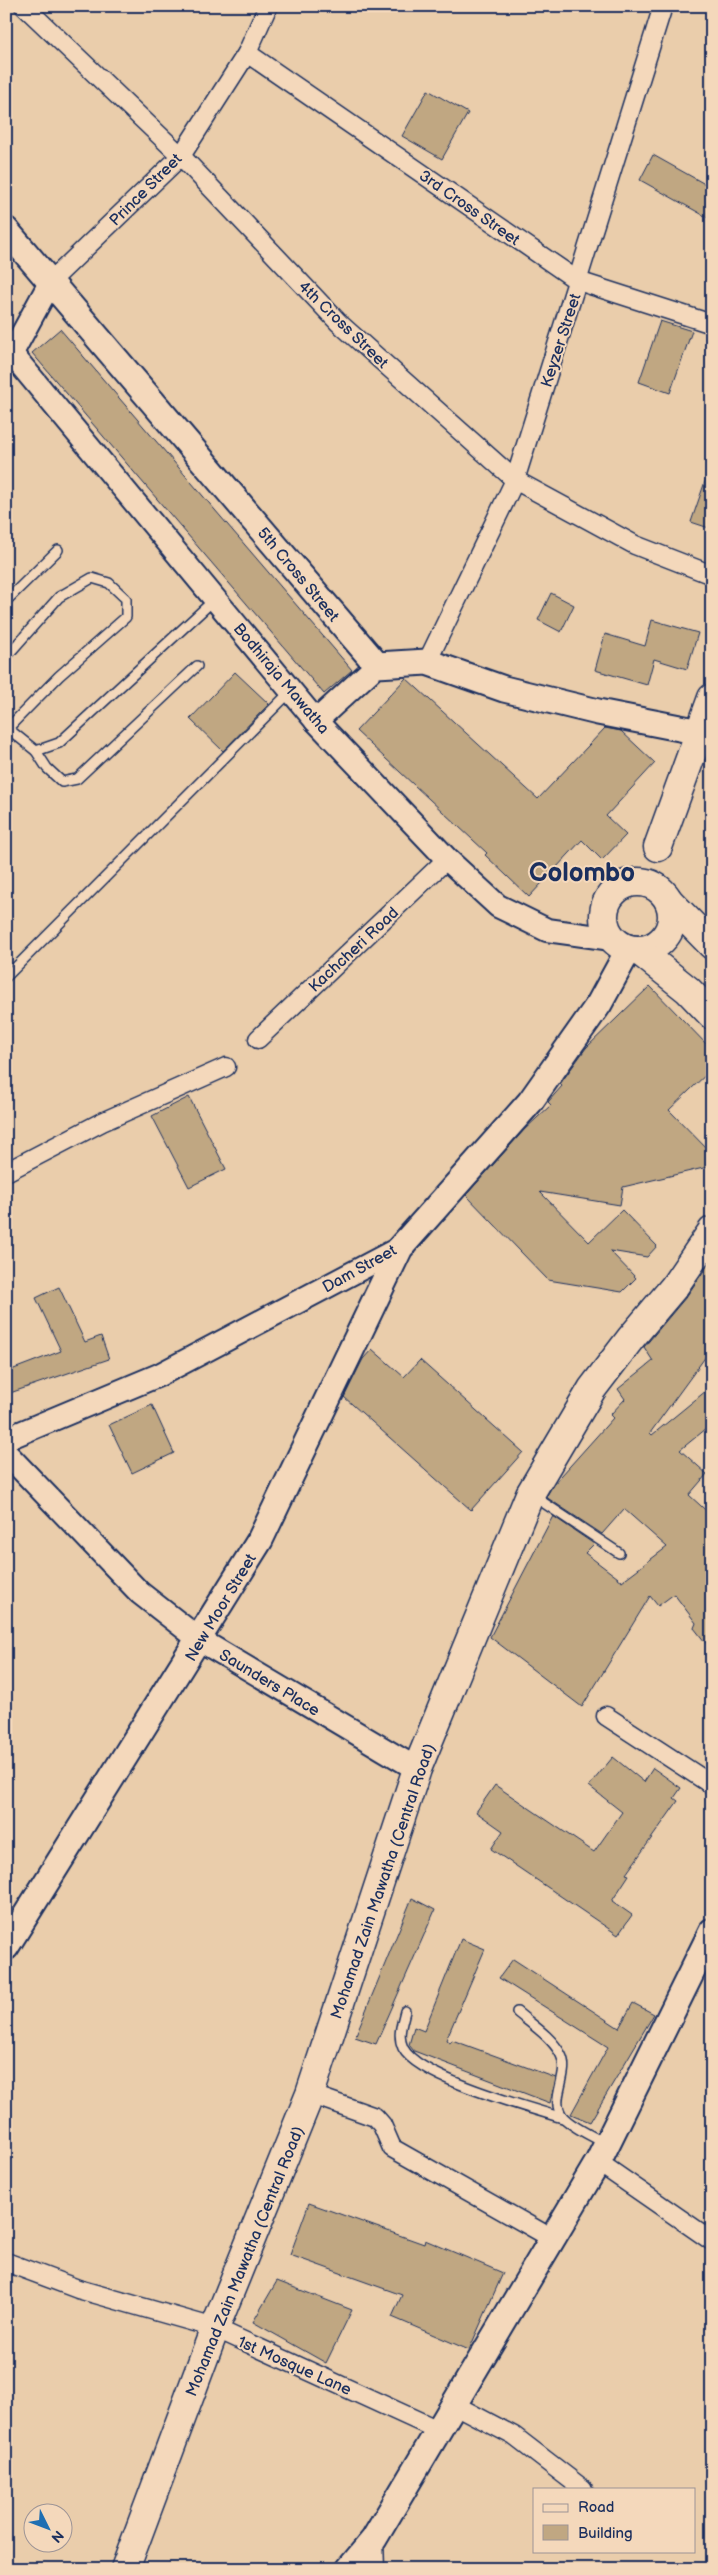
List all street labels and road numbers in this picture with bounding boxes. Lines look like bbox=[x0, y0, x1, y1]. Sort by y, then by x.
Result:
street label: Prince Street bbox=[106, 150, 186, 230]
street label: 3rd Cross Street bbox=[415, 166, 523, 250]
street label: 4th Cross Street bbox=[294, 277, 392, 373]
street label: Keyzer Street bbox=[537, 291, 586, 390]
street label: 5th Cross Street bbox=[253, 524, 343, 626]
street label: Bodhiraja Mawatha bbox=[229, 620, 333, 738]
street label: Kachcheri Road bbox=[305, 904, 403, 997]
street label: Dam Street bbox=[319, 1241, 400, 1297]
street label: New Moor Street bbox=[182, 1550, 261, 1665]
street label: Saunders Place bbox=[216, 1646, 323, 1721]
street label: Mohamad Zain Mawatha (Central Road) bbox=[327, 1741, 440, 2022]
street label: Mohamad Zain Mawatha (Central Road) bbox=[182, 2124, 309, 2399]
street label: 1st Mosque Lane bbox=[235, 2333, 355, 2400]

